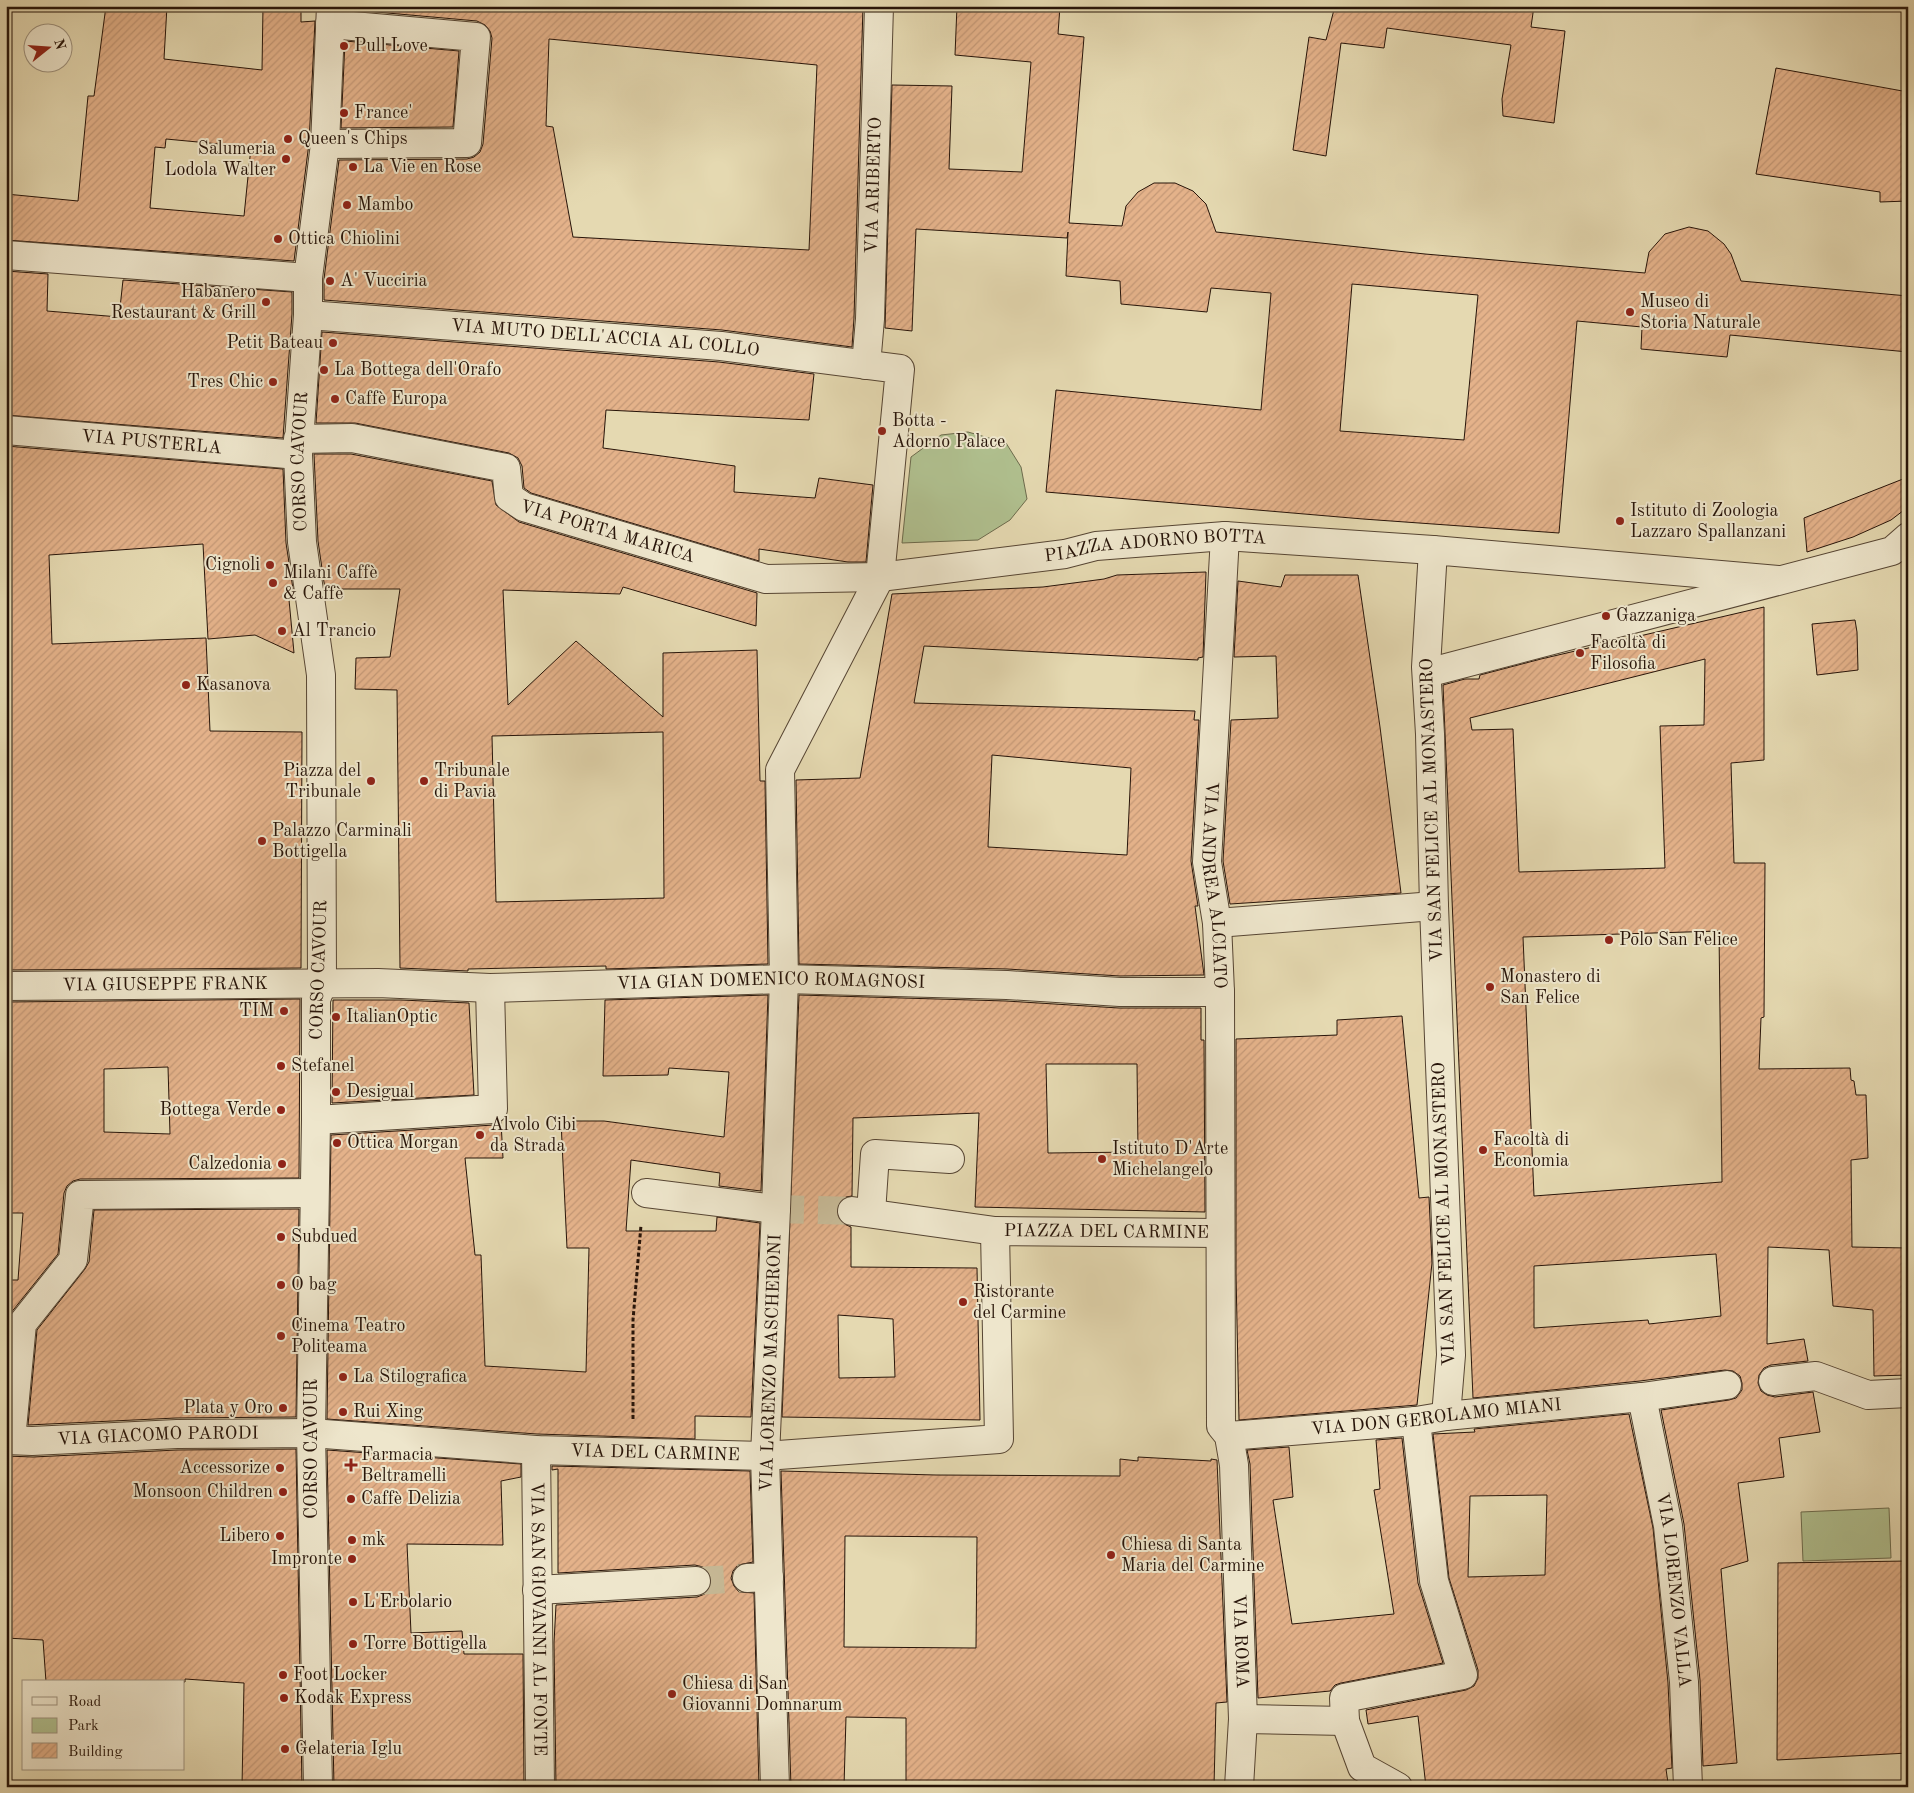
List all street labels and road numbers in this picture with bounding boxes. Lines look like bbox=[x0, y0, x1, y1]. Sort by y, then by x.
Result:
street label: VIA ARIBERTO bbox=[863, 117, 885, 254]
street label: VIA MUTO DELL'ACCIA AL COLLO bbox=[450, 317, 760, 360]
street label: CORSO CAVOUR bbox=[289, 391, 311, 532]
street label: VIA PUSTERLA bbox=[81, 427, 223, 457]
street label: VIA PORTA MARICA bbox=[518, 497, 697, 566]
street label: PIAZZA ADORNO BOTTA bbox=[1043, 527, 1267, 565]
street label: VIA SAN FELICE AL MONASTERO bbox=[1418, 658, 1446, 962]
street label: VIA ANDREA ALCIATO bbox=[1198, 781, 1229, 989]
street label: CORSO CAVOUR bbox=[308, 900, 330, 1040]
street label: VIA GIAN DOMENICO ROMAGNOSI bbox=[616, 970, 925, 993]
street label: VIA GIUSEPPE FRANK bbox=[62, 975, 268, 995]
street label: VIA SAN FELICE AL MONASTERO bbox=[1430, 1062, 1458, 1366]
street label: PIAZZA DEL CARMINE bbox=[1004, 1222, 1209, 1242]
street label: VIA LORENZO MASCHERONI bbox=[758, 1234, 784, 1492]
street label: CORSO CAVOUR bbox=[303, 1379, 321, 1519]
street label: VIA DON GEROLAMO MIANI bbox=[1310, 1396, 1562, 1438]
street label: VIA GIACOMO PARODI bbox=[57, 1424, 259, 1449]
street label: VIA DEL CARMINE bbox=[570, 1442, 740, 1464]
street label: VIA SAN GIOVANNI AL FONTE bbox=[527, 1482, 549, 1756]
street label: VIA LORENZO VALLA bbox=[1653, 1491, 1694, 1689]
street label: VIA ROMA bbox=[1230, 1594, 1251, 1689]

